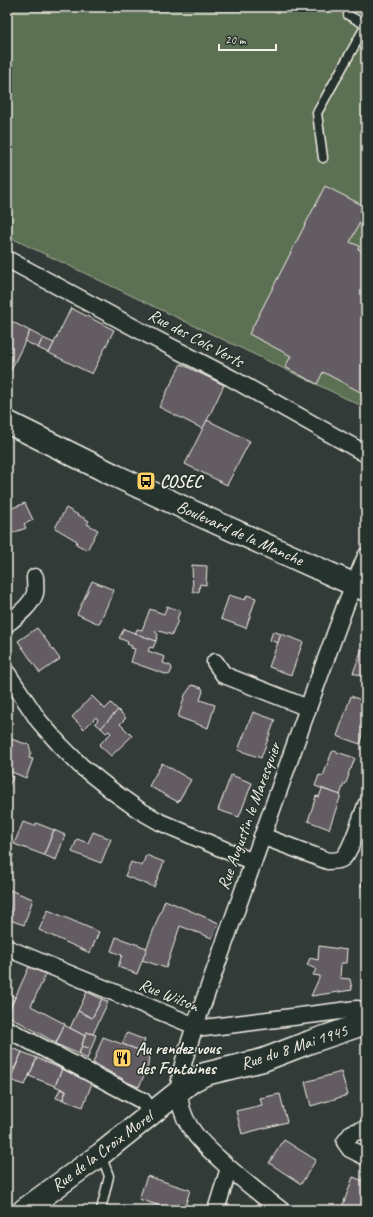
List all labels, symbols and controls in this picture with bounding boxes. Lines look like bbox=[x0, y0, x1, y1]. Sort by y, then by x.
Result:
scale bar bbox=[219, 26, 276, 52]
text: 20 m bbox=[225, 32, 247, 48]
street label: Rue des Cols Verts bbox=[145, 304, 249, 373]
bus stop icon: COSEC bbox=[135, 470, 157, 492]
place label: COSEC bbox=[160, 471, 205, 492]
street label: Boulevard de la Manche bbox=[173, 496, 308, 571]
street label: Rue Augustin le Maresquier bbox=[213, 738, 286, 893]
street label: Rue Wilson bbox=[136, 974, 203, 1017]
street label: Rue du 8 Mai 1945 bbox=[238, 1019, 351, 1074]
place label: Au rendez vous des Fontaines bbox=[136, 1038, 223, 1079]
restaurant icon: Au rendez vous des Fontaines bbox=[111, 1047, 133, 1069]
street label: Rue de la Croix Morel bbox=[47, 1104, 159, 1196]

